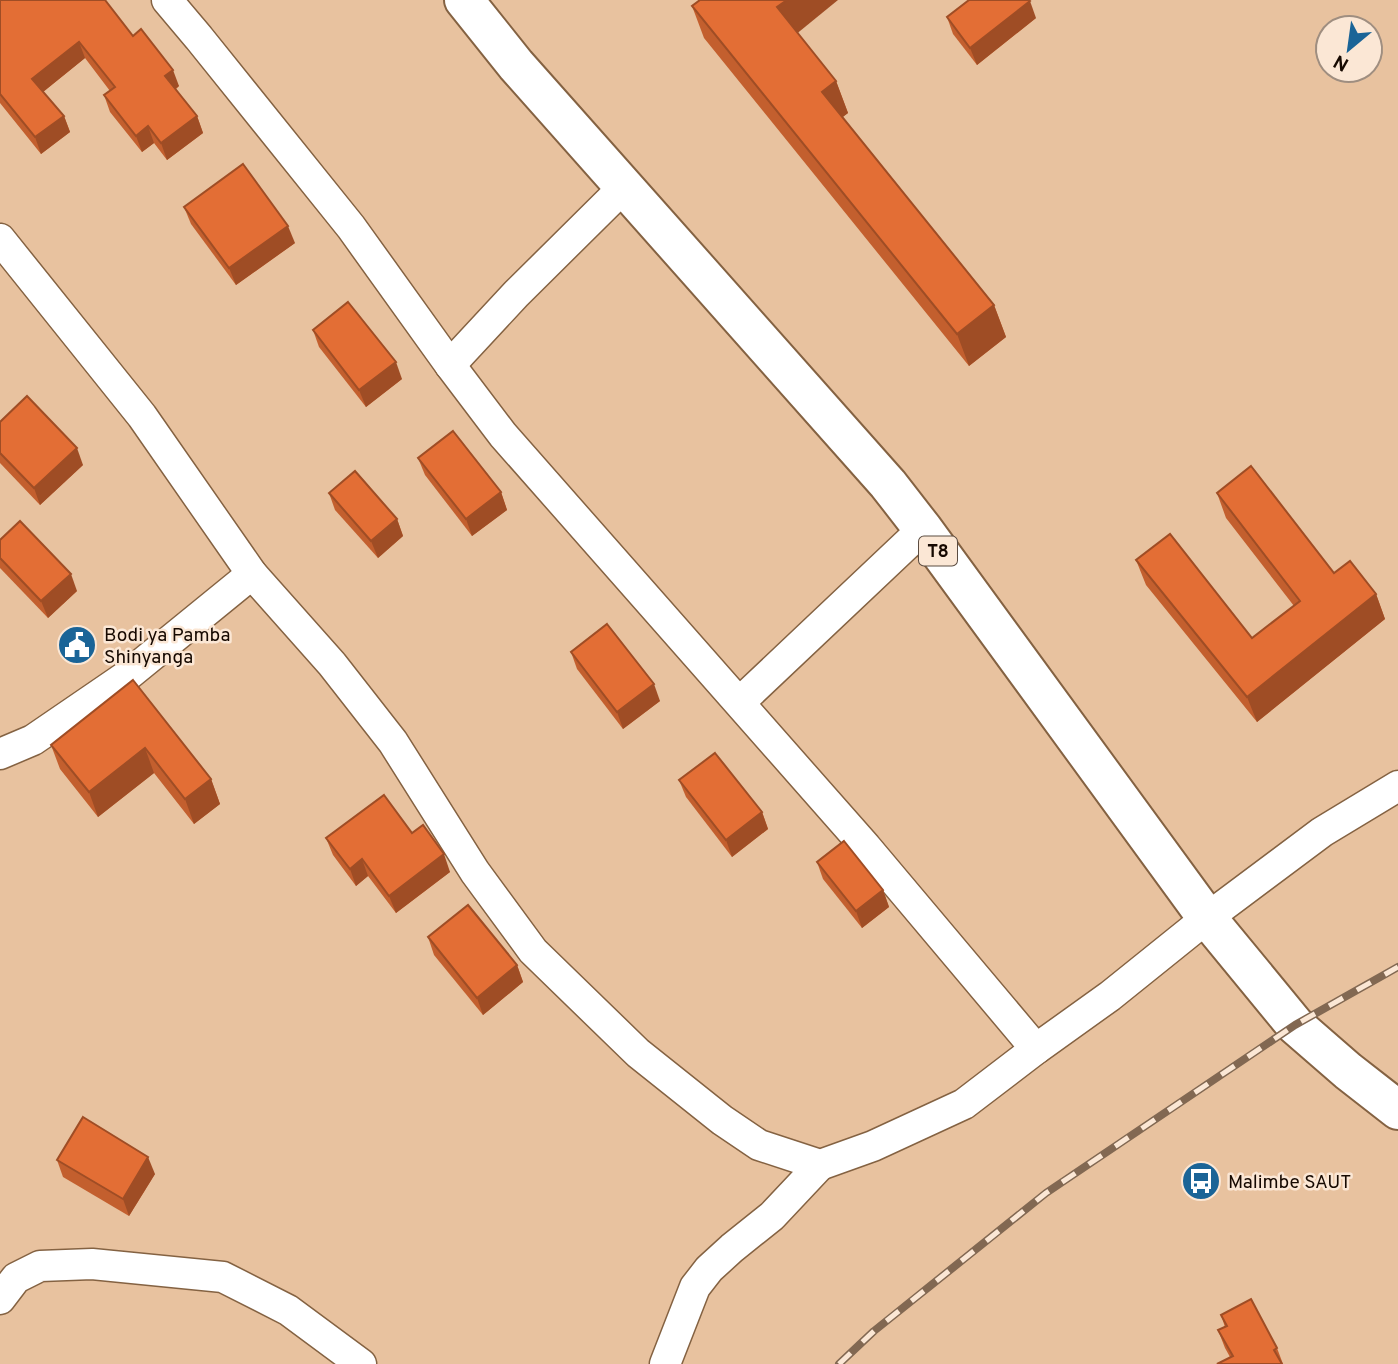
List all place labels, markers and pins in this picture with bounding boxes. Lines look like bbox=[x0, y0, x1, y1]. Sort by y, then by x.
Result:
public building icon: Bodi ya Pamba Shinyanga bbox=[56, 624, 98, 666]
place label: Bodi ya Pamba Shinyanga bbox=[104, 624, 231, 670]
bus stop icon: Malimbe SAUT bbox=[1180, 1160, 1222, 1202]
place label: Malimbe SAUT bbox=[1228, 1171, 1351, 1195]

